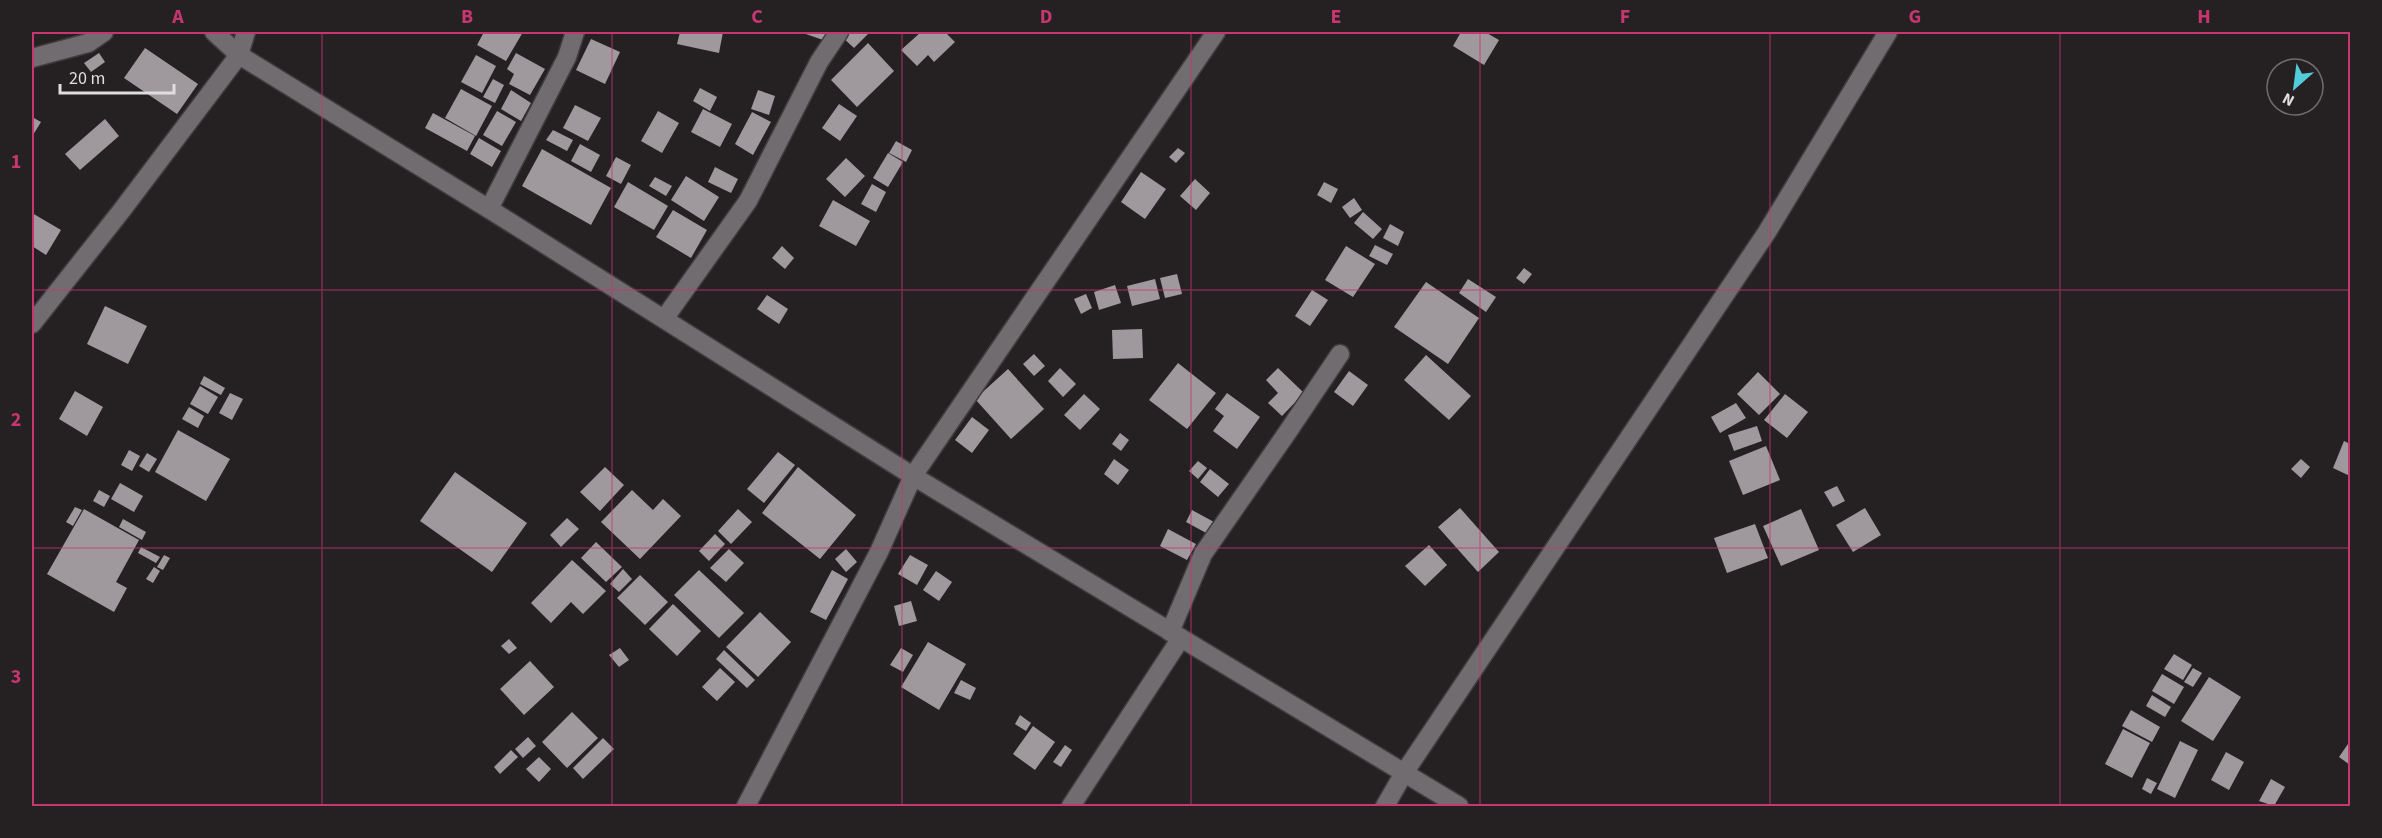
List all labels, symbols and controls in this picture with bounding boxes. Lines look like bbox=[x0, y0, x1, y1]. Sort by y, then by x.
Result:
text: A bbox=[171, 3, 184, 31]
text: B bbox=[461, 3, 473, 31]
text: C bbox=[751, 3, 763, 31]
text: D bbox=[1040, 3, 1052, 31]
text: E bbox=[1331, 3, 1341, 31]
text: F bbox=[1620, 3, 1630, 31]
text: G bbox=[1909, 3, 1921, 31]
text: H bbox=[2197, 3, 2211, 31]
scale bar bbox=[60, 57, 174, 95]
north arrow bbox=[2265, 57, 2325, 117]
text: 20 m bbox=[69, 66, 105, 91]
text: N bbox=[2279, 87, 2298, 112]
text: 1 bbox=[11, 148, 21, 176]
text: 2 bbox=[11, 406, 21, 434]
text: 3 bbox=[11, 663, 21, 691]

